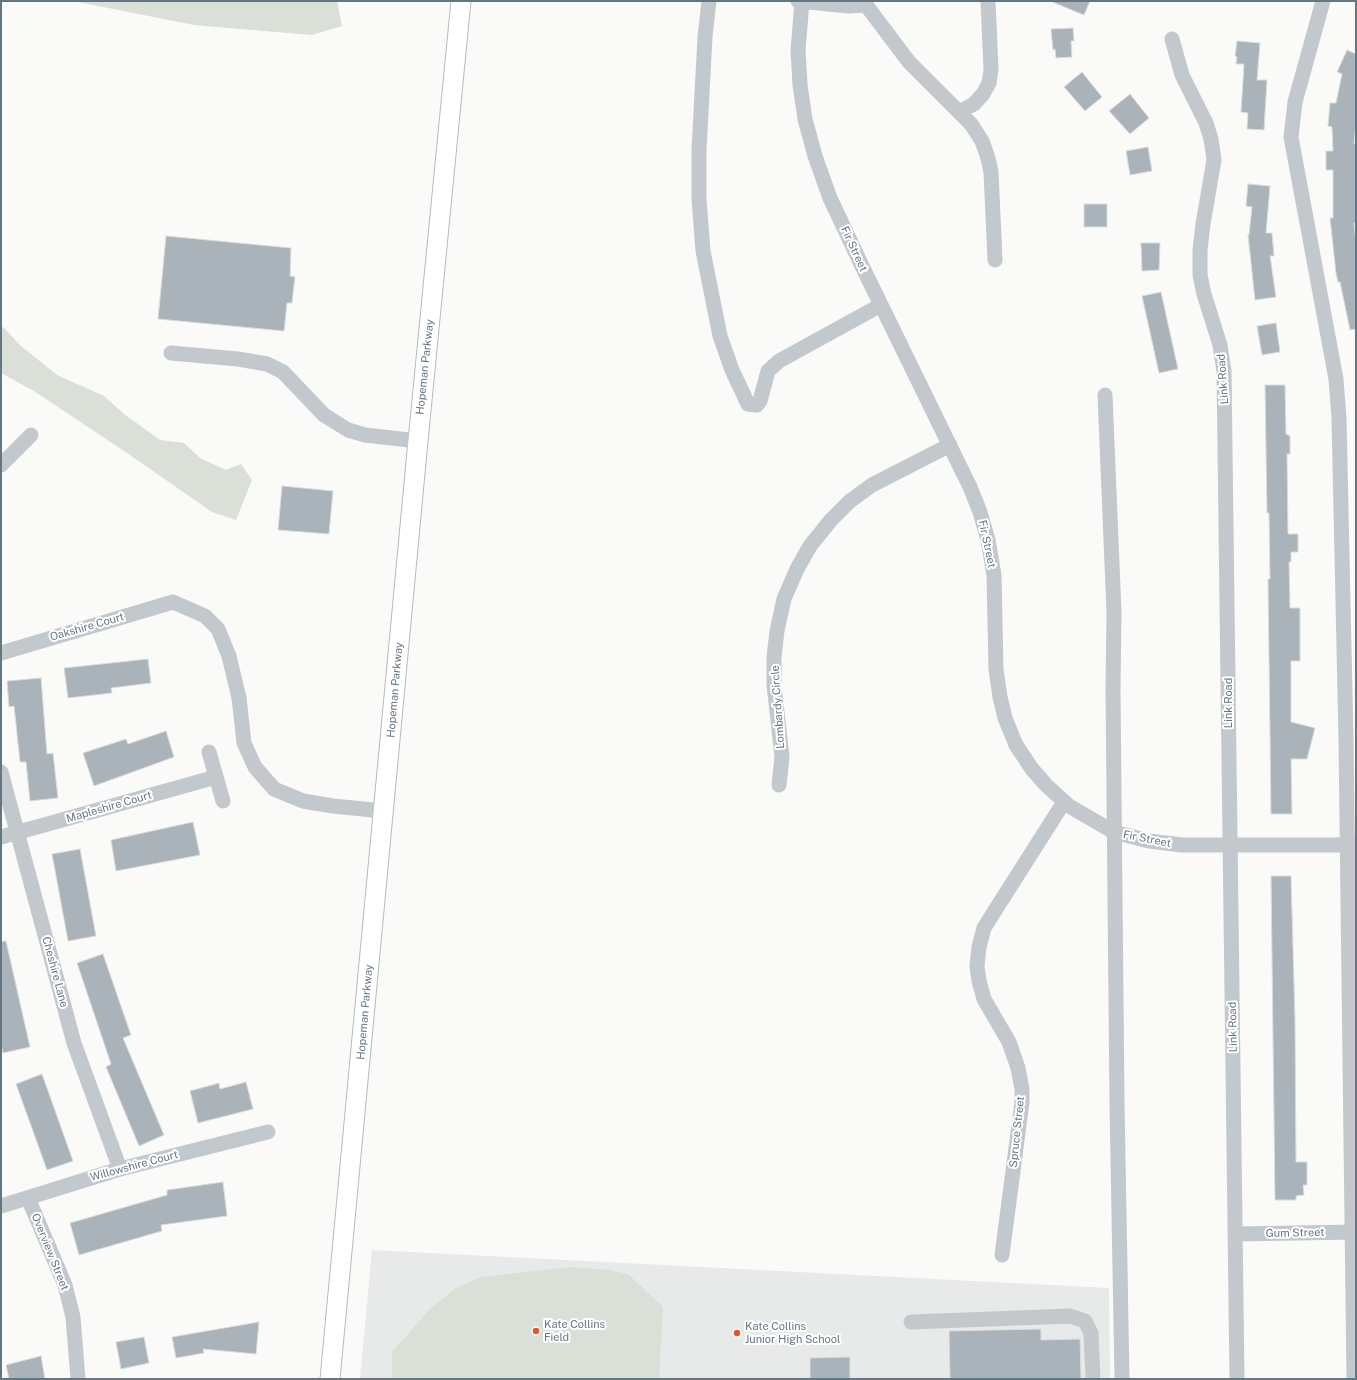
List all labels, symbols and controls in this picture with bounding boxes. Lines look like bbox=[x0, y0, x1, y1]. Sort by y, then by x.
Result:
street label: Fir Street bbox=[838, 224, 870, 274]
street label: Hopeman Parkway bbox=[413, 319, 437, 415]
street label: Link Road bbox=[1215, 353, 1231, 405]
street label: Fir Street bbox=[976, 519, 998, 569]
street label: Oakshire Court bbox=[48, 610, 126, 644]
street label: Hopeman Parkway bbox=[384, 642, 406, 738]
street label: Lombardy Circle bbox=[769, 665, 787, 749]
street label: Link Road bbox=[1222, 678, 1236, 728]
street label: Mapleshire Court bbox=[65, 789, 153, 825]
street label: Fir Street bbox=[1122, 828, 1172, 850]
street label: Cheshire Lane bbox=[39, 935, 71, 1009]
street label: Hopeman Parkway bbox=[354, 964, 376, 1060]
street label: Link Road bbox=[1226, 1002, 1240, 1052]
street label: Spruce Street bbox=[1007, 1096, 1027, 1168]
street label: Willowshire Court bbox=[89, 1148, 179, 1184]
street label: Overview Street bbox=[29, 1212, 71, 1292]
street label: Gum Street bbox=[1265, 1226, 1325, 1240]
place label: Kate Collins Field bbox=[544, 1318, 605, 1344]
place label: Kate Collins Junior High School bbox=[745, 1320, 840, 1346]
marker: Kate Collins Field bbox=[531, 1326, 541, 1336]
marker: Kate Collins Junior High School bbox=[732, 1328, 742, 1338]

